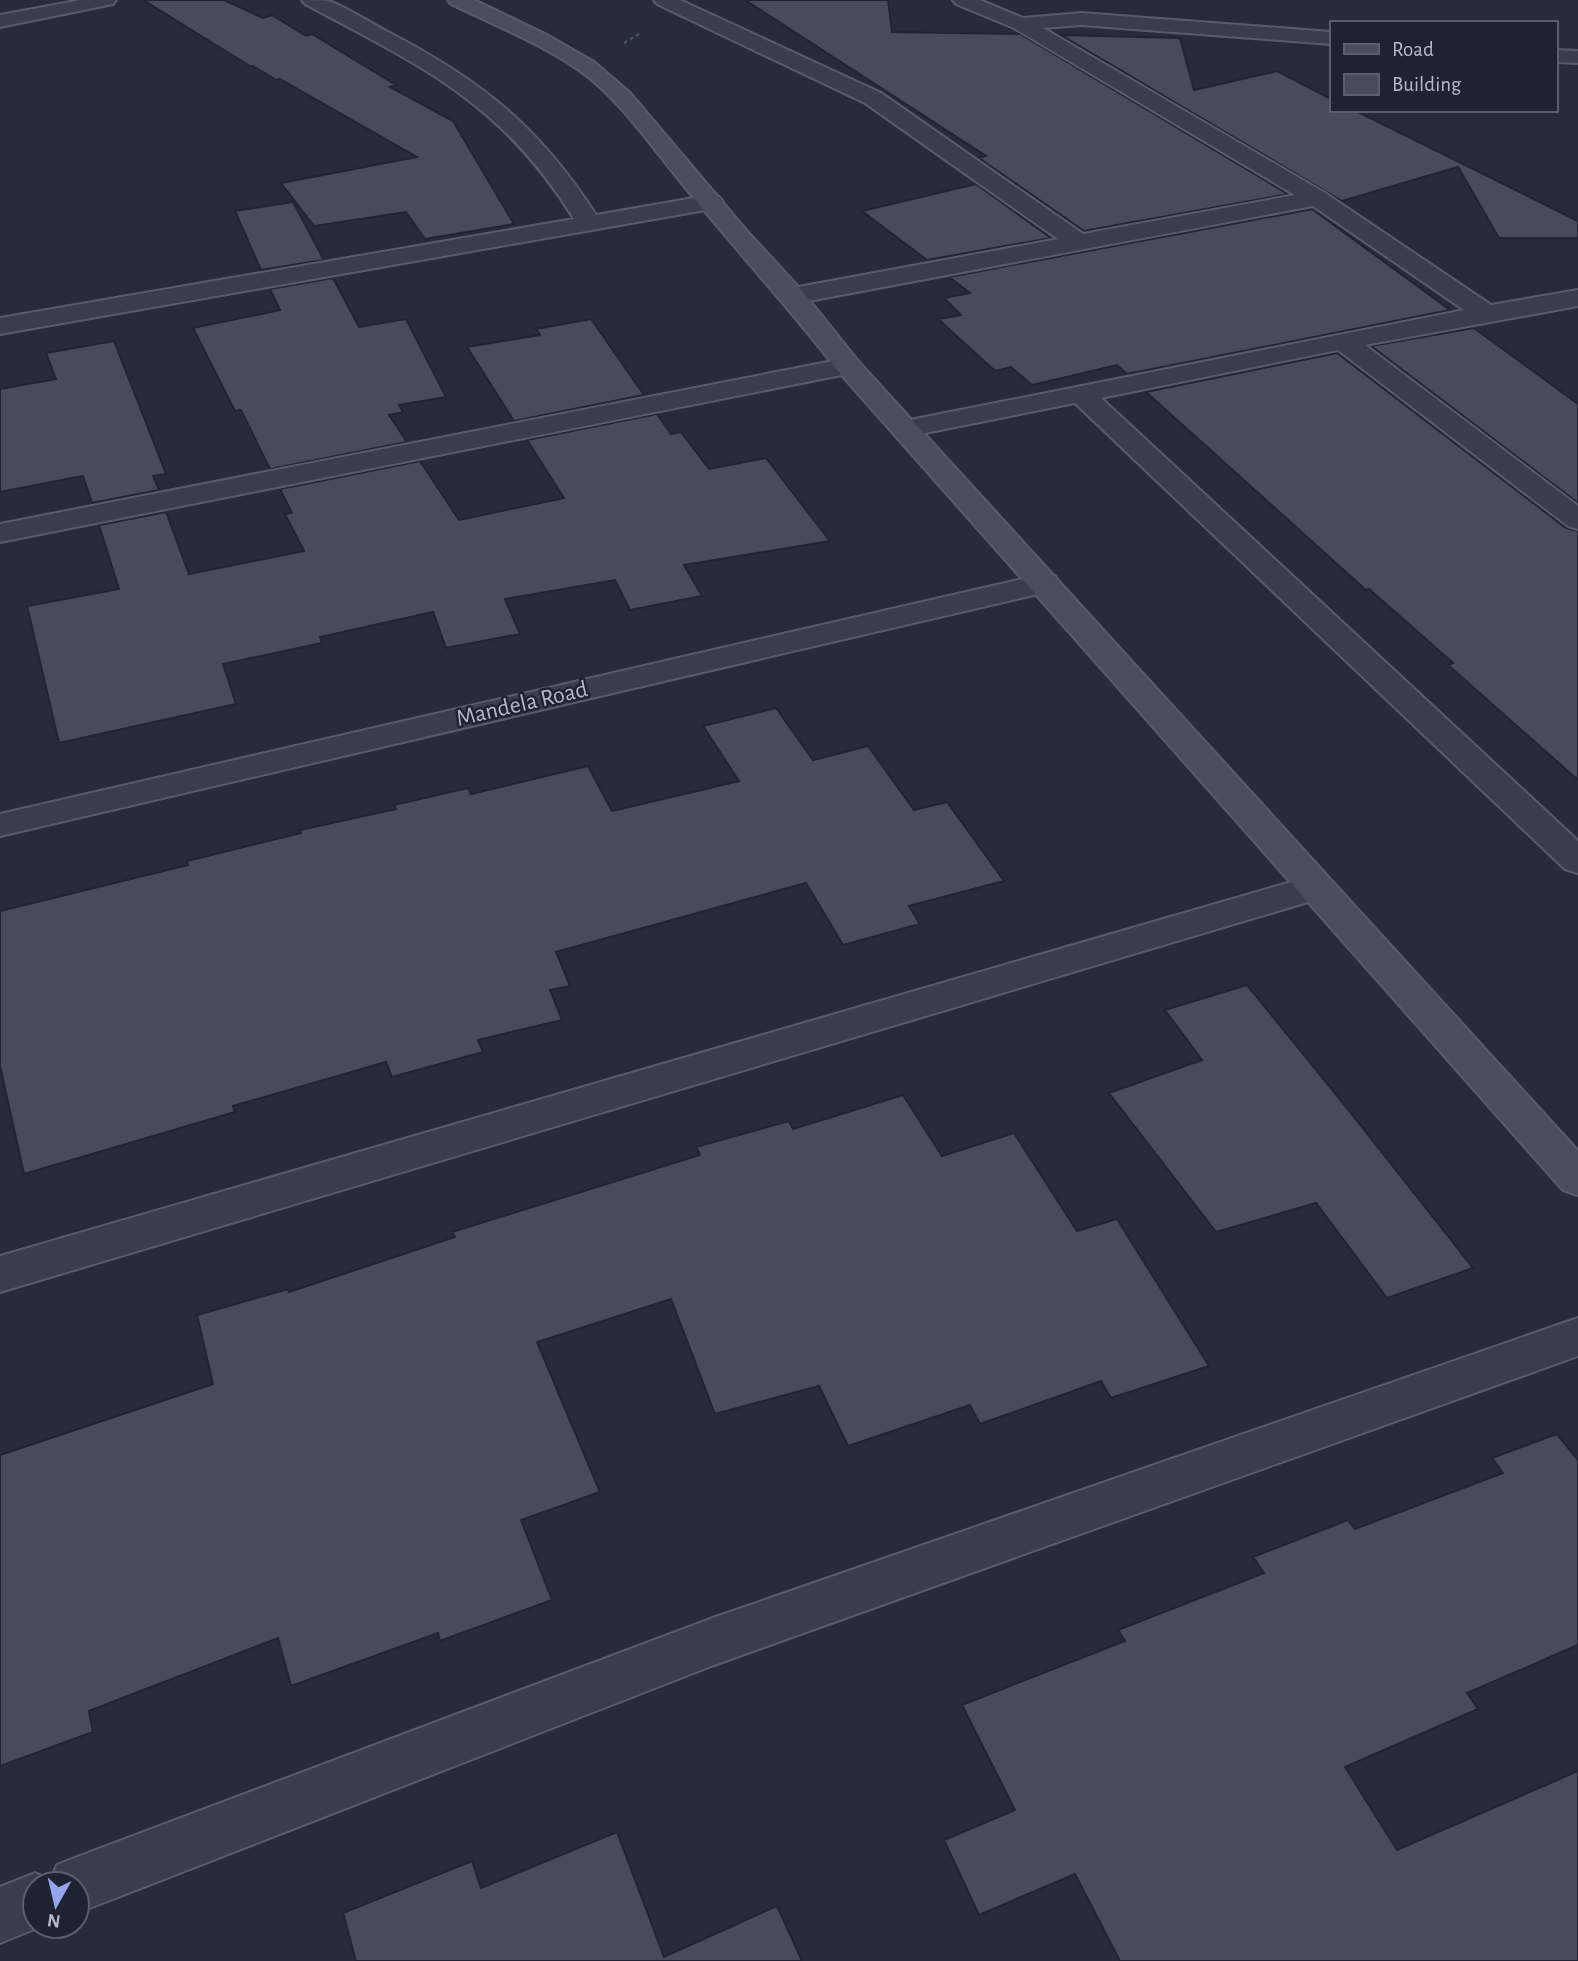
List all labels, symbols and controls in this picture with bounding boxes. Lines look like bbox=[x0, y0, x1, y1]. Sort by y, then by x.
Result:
legend bbox=[1330, 21, 1557, 112]
text: Road bbox=[1392, 39, 1434, 60]
text: Building bbox=[1392, 74, 1462, 95]
street label: Mandela Road bbox=[454, 677, 590, 731]
north arrow bbox=[21, 1870, 91, 1940]
text: N bbox=[46, 1910, 62, 1931]

